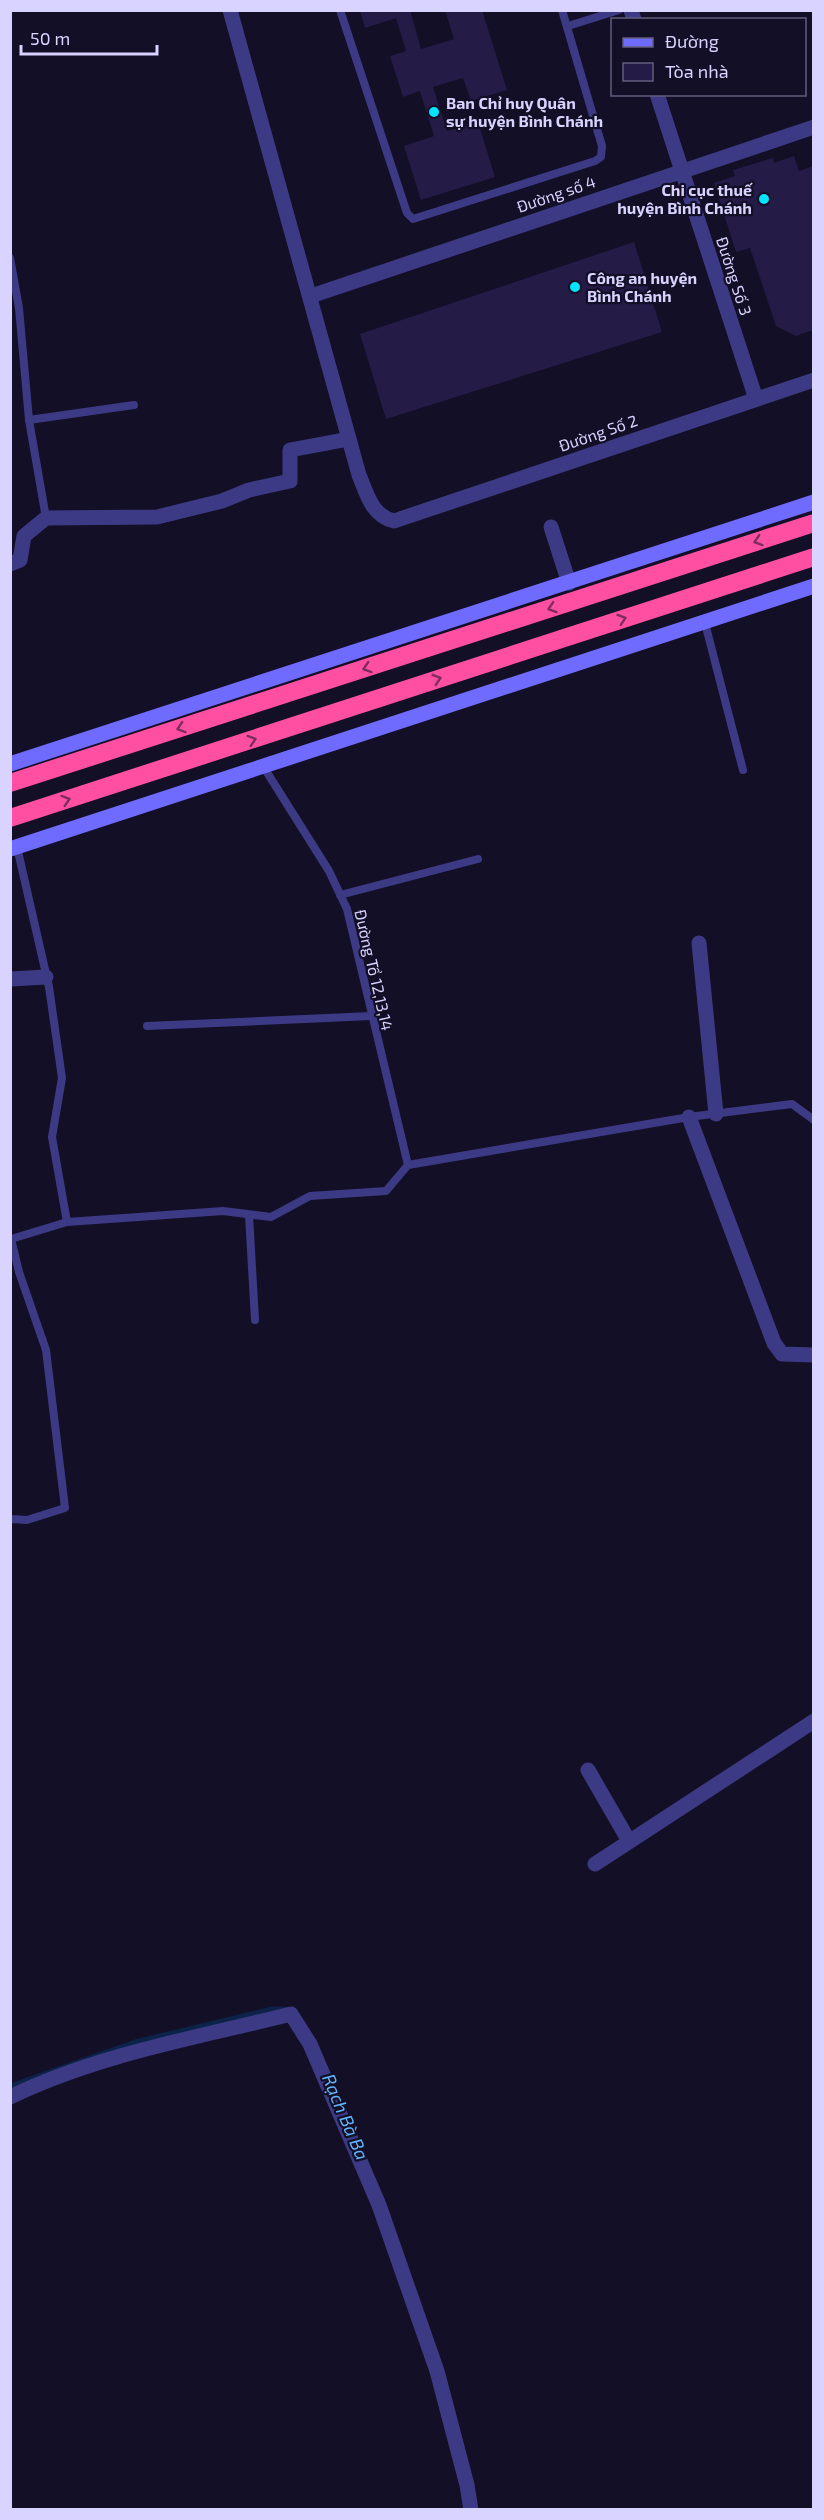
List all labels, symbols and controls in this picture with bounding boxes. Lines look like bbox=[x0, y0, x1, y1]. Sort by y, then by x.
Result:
scale bar bbox=[21, 18, 158, 56]
legend bbox=[611, 18, 806, 96]
text: 50 m bbox=[30, 27, 70, 49]
text: Đường bbox=[665, 30, 719, 52]
text: Tòa nhà bbox=[665, 60, 729, 82]
place label: Ban Chỉ huy Quân sự huyện Bình Chánh bbox=[446, 93, 603, 131]
marker: Ban Chỉ huy Quân sự huyện Bình Chánh bbox=[427, 105, 441, 119]
street label: Đường số 4 bbox=[514, 171, 598, 216]
place label: Chi cục thuế huyện Bình Chánh bbox=[617, 180, 753, 218]
marker: Chi cục thuế huyện Bình Chánh bbox=[757, 192, 771, 206]
street label: Đường Số 3 bbox=[713, 234, 756, 318]
place label: Công an huyện Bình Chánh bbox=[587, 268, 697, 305]
marker: Công an huyện Bình Chánh bbox=[568, 280, 582, 294]
street label: Đường Số 2 bbox=[556, 410, 640, 455]
one-way arrow bbox=[753, 534, 764, 547]
one-way arrow bbox=[547, 601, 558, 613]
one-way arrow bbox=[616, 614, 627, 626]
one-way arrow bbox=[362, 661, 373, 673]
one-way arrow bbox=[431, 674, 442, 687]
one-way arrow bbox=[176, 721, 187, 733]
one-way arrow bbox=[246, 735, 257, 747]
one-way arrow bbox=[60, 795, 71, 807]
street label: Đường Tổ 12,13,14 bbox=[351, 907, 398, 1033]
water label: Rạch Bà Ba bbox=[318, 2070, 374, 2163]

